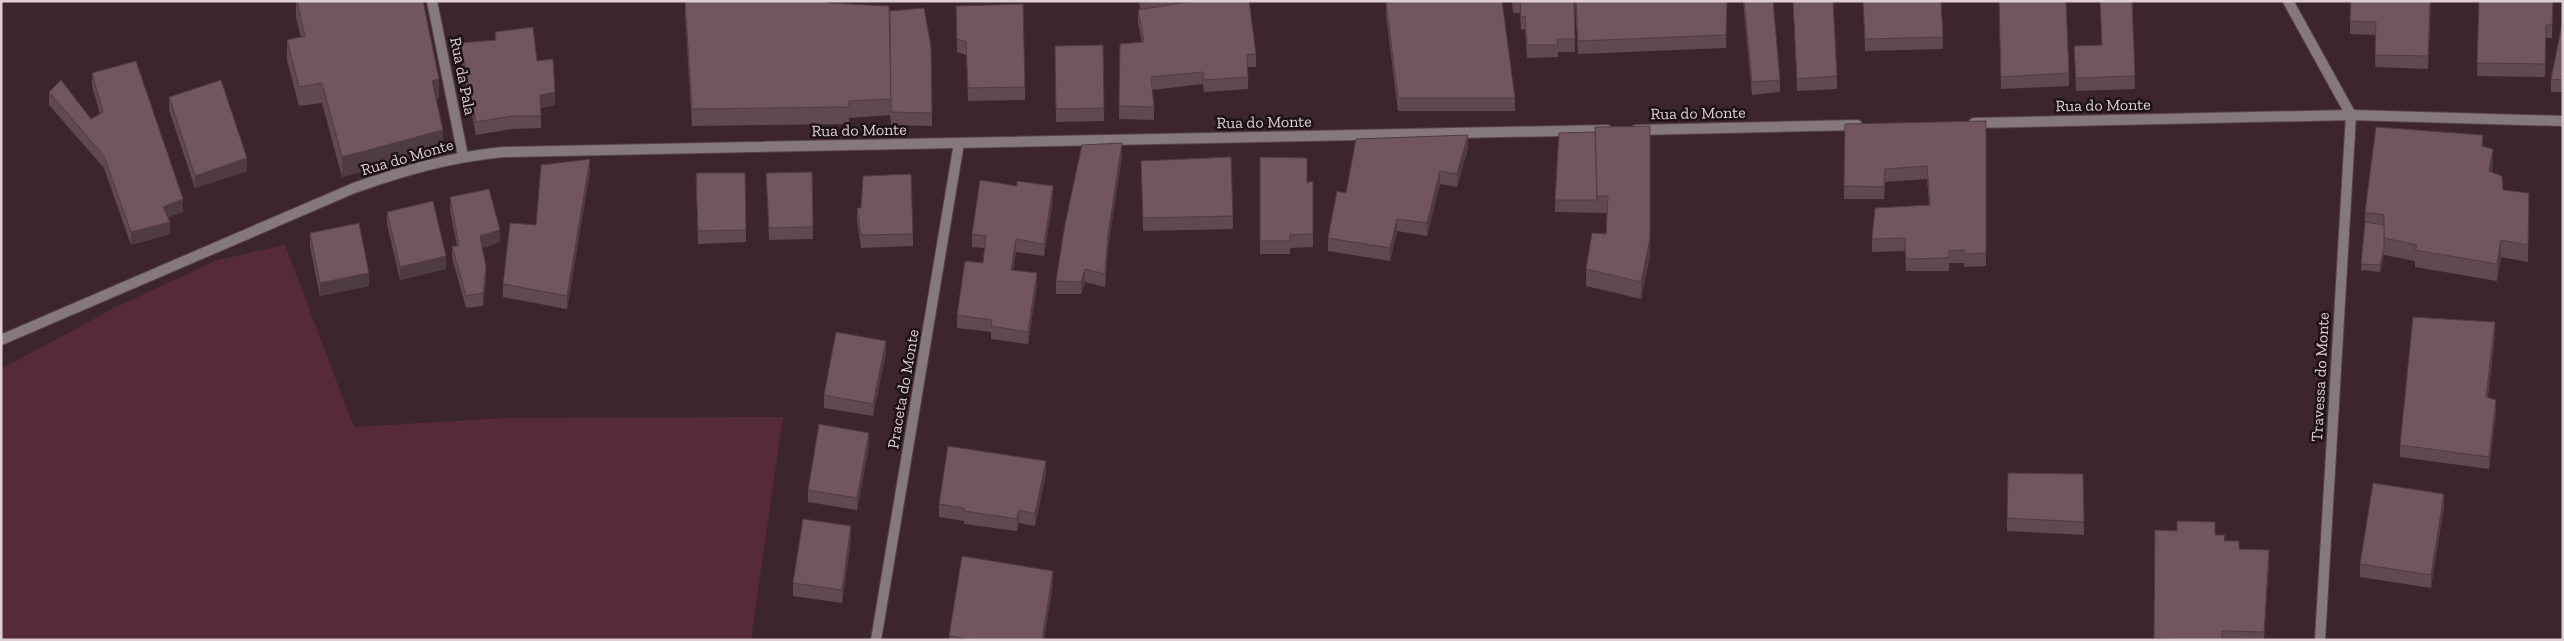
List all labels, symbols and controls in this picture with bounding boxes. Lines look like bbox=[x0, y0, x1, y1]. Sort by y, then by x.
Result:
street label: Rua da Pala bbox=[446, 35, 480, 117]
street label: Rua do Monte bbox=[2055, 95, 2151, 115]
street label: Rua do Monte bbox=[1650, 103, 1746, 123]
street label: Rua do Monte bbox=[1216, 112, 1312, 132]
street label: Rua do Monte bbox=[811, 120, 907, 140]
street label: Rua do Monte bbox=[359, 135, 455, 179]
street label: Travessa do Monte bbox=[2307, 312, 2333, 442]
street label: Praceta do Monte bbox=[883, 328, 923, 450]

